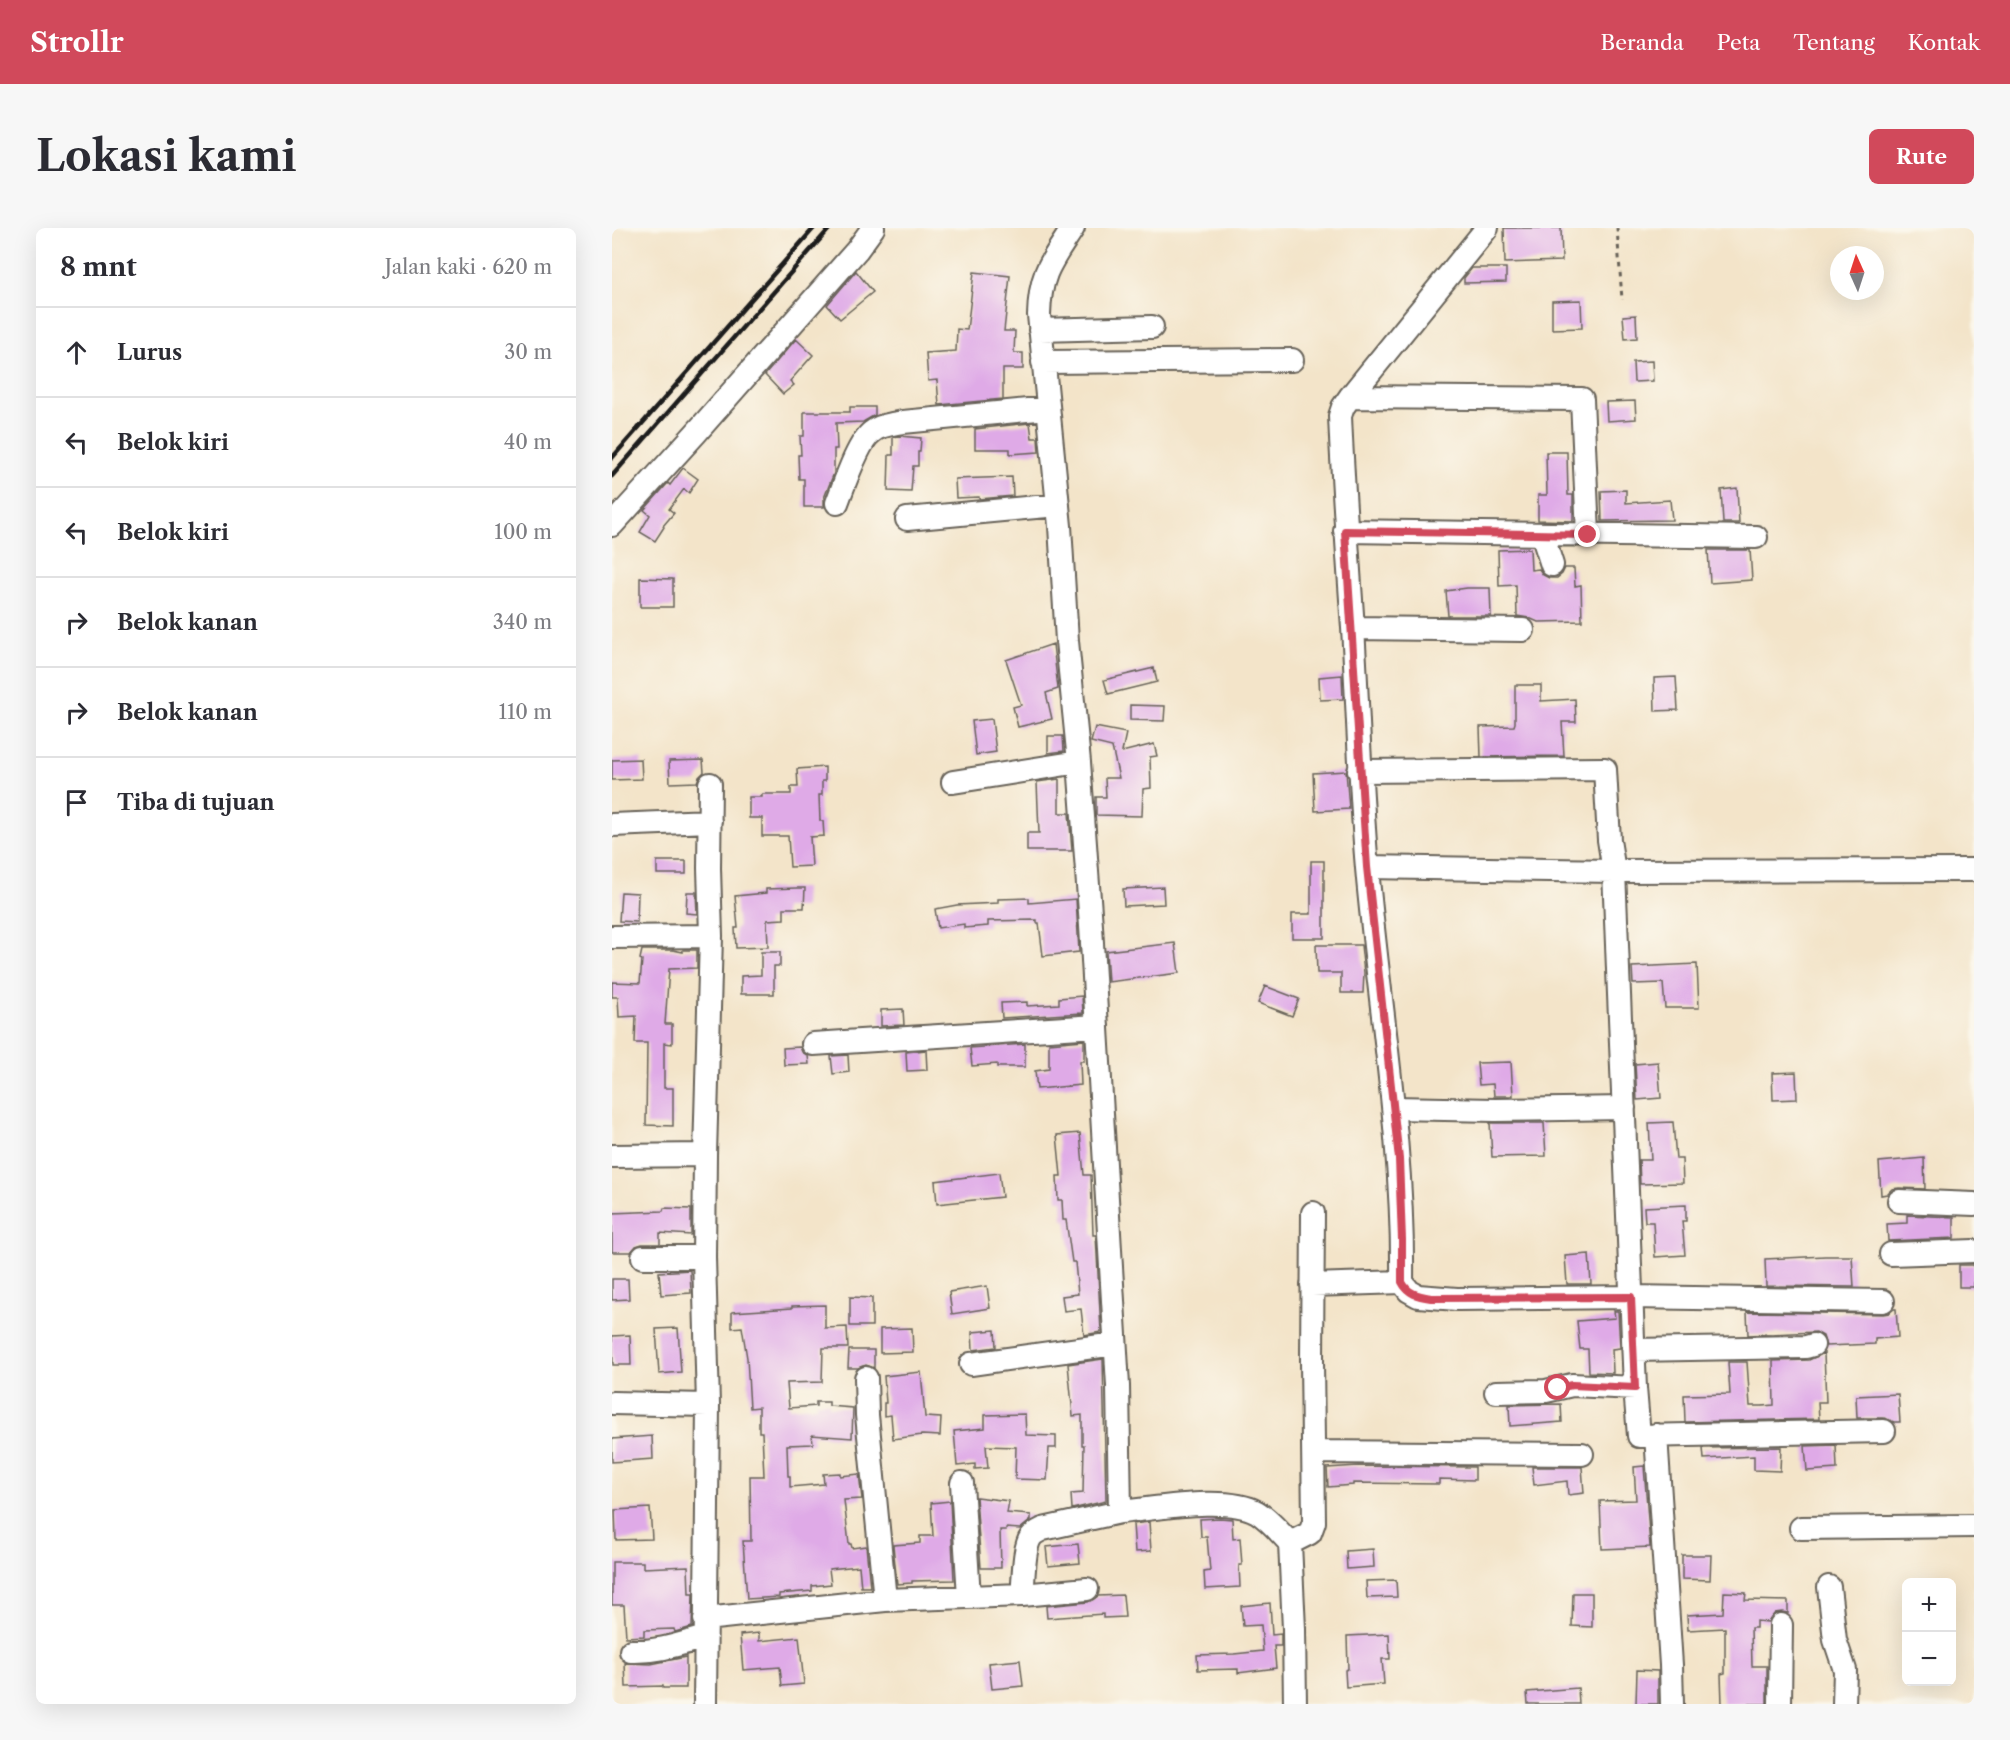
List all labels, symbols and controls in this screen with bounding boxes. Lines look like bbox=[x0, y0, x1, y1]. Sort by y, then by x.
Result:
text: Strollr bbox=[30, 25, 124, 59]
text: Beranda bbox=[1601, 30, 1684, 55]
text: Peta bbox=[1717, 30, 1760, 55]
text: Tentang bbox=[1793, 30, 1875, 55]
text: Kontak bbox=[1908, 30, 1980, 55]
button: Rute bbox=[1869, 129, 1974, 184]
text: Lokasi kami bbox=[36, 130, 297, 182]
north arrow bbox=[1830, 246, 1884, 300]
text: 8 mnt bbox=[60, 251, 137, 283]
text: Jalan kaki · 620 m bbox=[385, 255, 552, 279]
icon: ahead bbox=[60, 336, 93, 369]
text: Lurus bbox=[117, 339, 182, 366]
text: 30 m bbox=[504, 340, 552, 364]
icon: left bbox=[60, 426, 93, 459]
text: Belok kiri bbox=[117, 429, 229, 456]
text: 40 m bbox=[504, 430, 552, 454]
icon: left bbox=[60, 516, 93, 549]
text: Belok kiri bbox=[117, 519, 229, 546]
text: 100 m bbox=[494, 520, 552, 544]
route end bbox=[1574, 521, 1600, 547]
icon: right bbox=[60, 606, 93, 639]
text: Belok kanan bbox=[117, 609, 258, 636]
text: 340 m bbox=[493, 610, 552, 634]
icon: right bbox=[60, 696, 93, 729]
text: Belok kanan bbox=[117, 699, 258, 726]
text: 110 m bbox=[499, 700, 552, 724]
icon: arrive bbox=[60, 786, 93, 819]
text: Tiba di tujuan bbox=[117, 789, 275, 816]
route start bbox=[1544, 1374, 1570, 1400]
map controls bbox=[1902, 1578, 1956, 1686]
button: + bbox=[1902, 1578, 1956, 1632]
button: − bbox=[1902, 1632, 1956, 1686]

